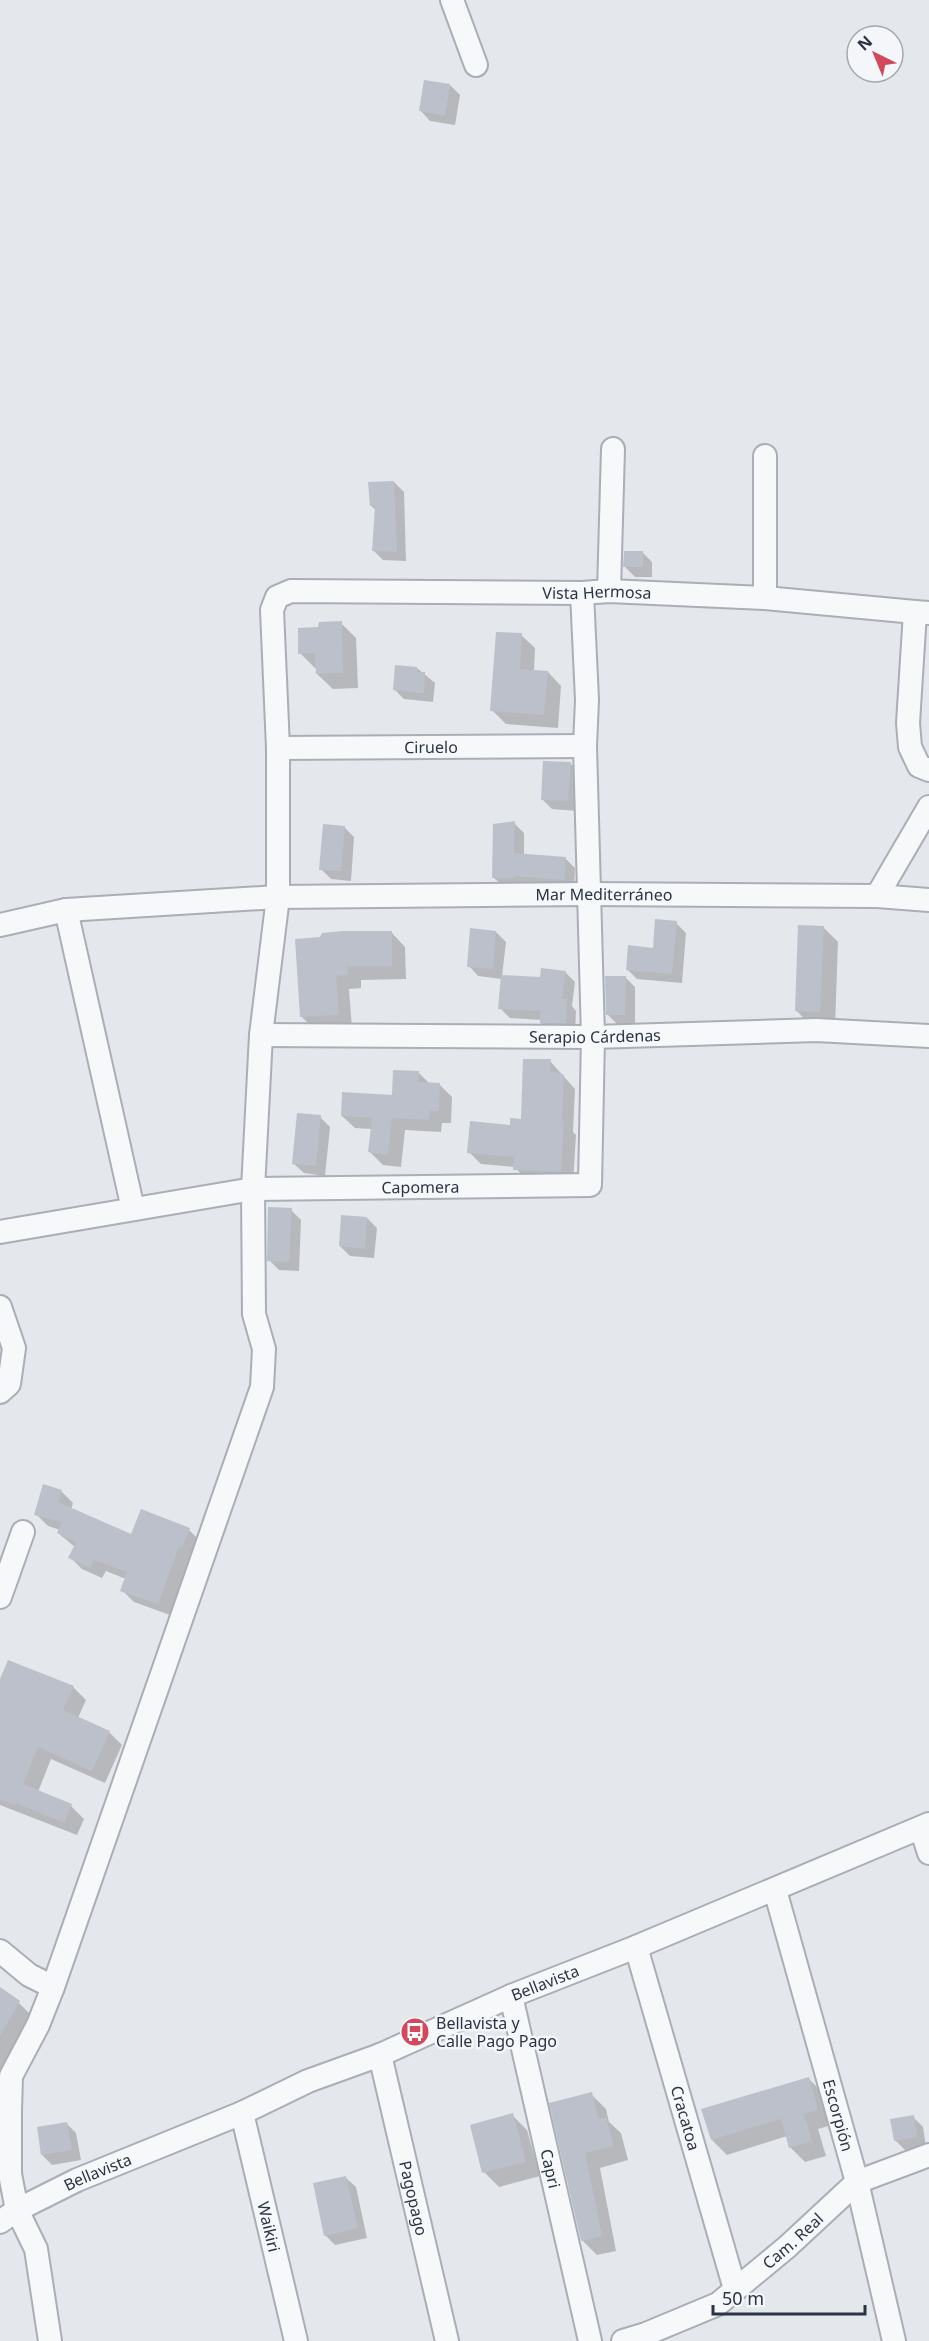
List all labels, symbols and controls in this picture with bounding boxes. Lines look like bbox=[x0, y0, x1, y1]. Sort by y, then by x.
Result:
north arrow bbox=[845, 24, 905, 84]
text: N bbox=[853, 31, 877, 56]
street label: Vista Hermosa bbox=[542, 580, 652, 604]
street label: Ciruelo bbox=[404, 736, 458, 758]
street label: Mar Mediterráneo bbox=[535, 883, 673, 906]
street label: Serapio Cárdenas bbox=[529, 1024, 661, 1048]
street label: Capomera bbox=[381, 1176, 459, 1198]
street label: Bellavista bbox=[508, 1959, 582, 2006]
place label: Bellavista y Calle Pago Pago bbox=[436, 2012, 557, 2052]
bus stop icon: Bellavista y Calle Pago Pago bbox=[399, 2016, 431, 2048]
street label: Escorpión bbox=[818, 2077, 859, 2154]
street label: Cracatoa bbox=[666, 2083, 705, 2153]
street label: Capri bbox=[535, 2147, 566, 2190]
street label: Bellavista bbox=[60, 2148, 135, 2196]
street label: Pagopago bbox=[394, 2158, 433, 2238]
street label: Waikiri bbox=[252, 2199, 286, 2254]
street label: Cam. Real bbox=[758, 2208, 828, 2274]
scale bar bbox=[713, 2278, 864, 2316]
text: 50 m bbox=[722, 2286, 764, 2310]

